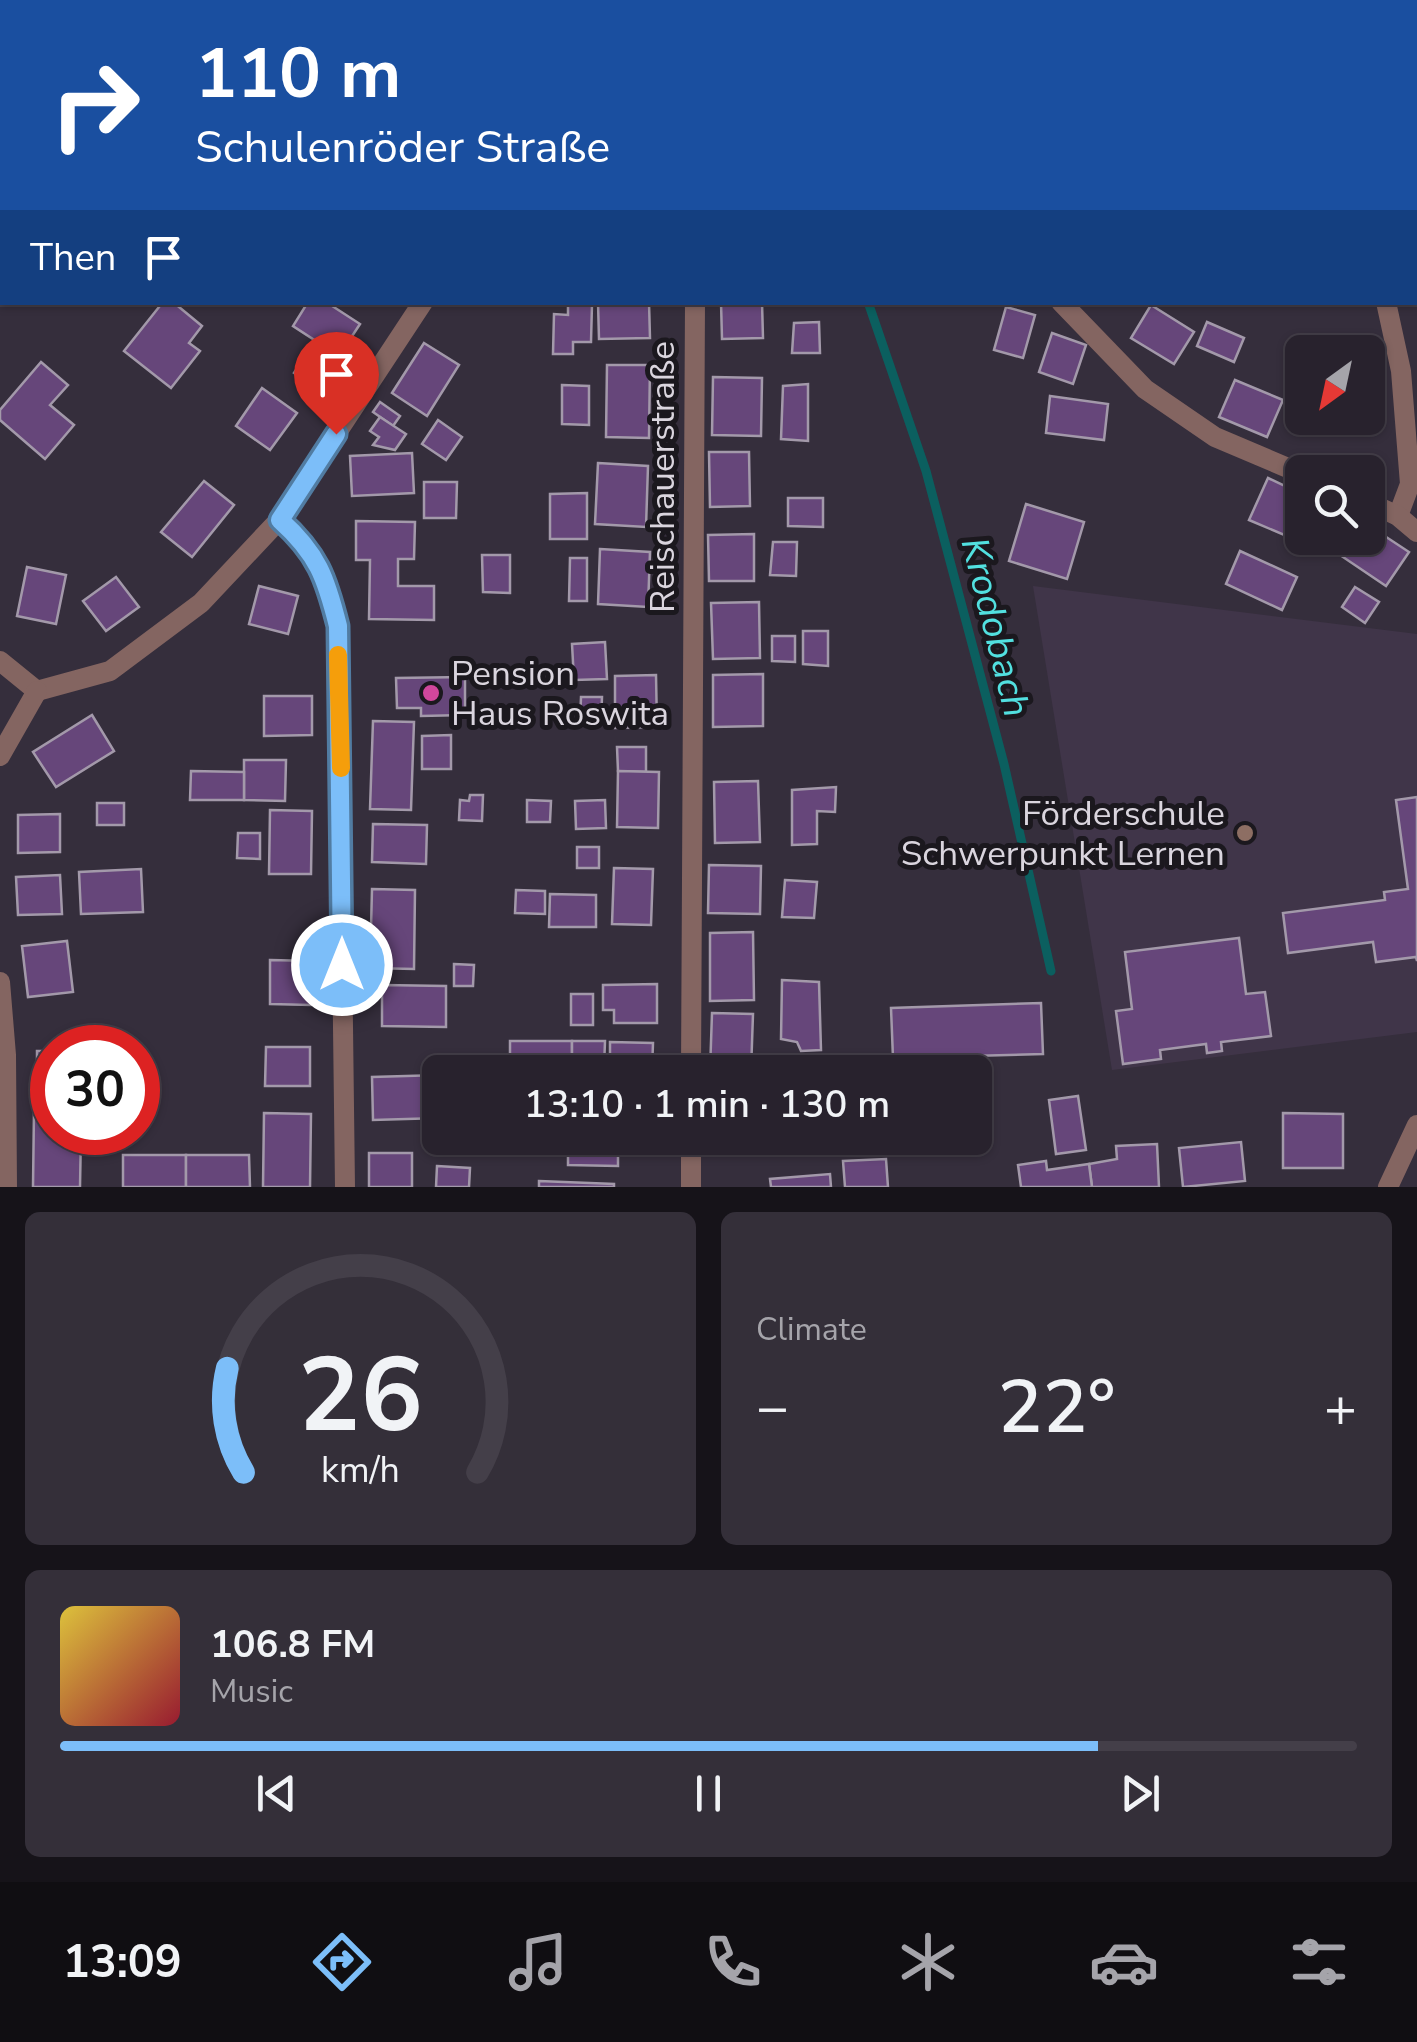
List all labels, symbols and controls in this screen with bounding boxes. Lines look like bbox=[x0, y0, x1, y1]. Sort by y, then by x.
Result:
text: 110 m bbox=[195, 26, 401, 122]
icon: right bbox=[30, 40, 160, 170]
text: Schulenröder Straße bbox=[195, 117, 610, 178]
icon: arrive bbox=[136, 230, 191, 285]
text: Then bbox=[30, 232, 116, 283]
pin bbox=[294, 332, 379, 435]
north arrow bbox=[1285, 335, 1385, 435]
map controls bbox=[1285, 335, 1385, 555]
street label: Reischauerstraße bbox=[639, 341, 686, 613]
icon: arrive bbox=[309, 347, 364, 402]
button: search bbox=[1285, 455, 1385, 555]
water label: Krodobach bbox=[949, 532, 1042, 722]
place label: Pension Haus Roswita bbox=[451, 650, 669, 737]
marker: Pension Haus Roswita bbox=[420, 682, 442, 704]
place label: Förderschule Schwerpunkt Lernen bbox=[901, 790, 1225, 877]
marker: Förderschule Schwerpunkt Lernen bbox=[1234, 822, 1256, 844]
position arrow bbox=[290, 913, 394, 1017]
speed limit sign: 30 bbox=[30, 1025, 160, 1155]
text: 13:10 · 1 min · 130 m bbox=[524, 1079, 890, 1130]
text: Climate bbox=[756, 1308, 867, 1351]
text: 26 bbox=[298, 1325, 423, 1467]
text: 22° bbox=[997, 1356, 1116, 1458]
text: − bbox=[756, 1370, 789, 1445]
text: + bbox=[1324, 1370, 1357, 1445]
text: km/h bbox=[321, 1446, 400, 1495]
text: 106.8 FM bbox=[210, 1619, 375, 1670]
text: Music bbox=[210, 1670, 293, 1713]
icon: previous bbox=[249, 1766, 304, 1821]
icon: pause bbox=[681, 1766, 736, 1821]
icon: next bbox=[1113, 1766, 1168, 1821]
icon: directions bbox=[307, 1927, 377, 1997]
icon: music bbox=[503, 1927, 573, 1997]
icon: phone bbox=[698, 1927, 768, 1997]
icon: climate bbox=[893, 1927, 963, 1997]
icon: car bbox=[1089, 1927, 1159, 1997]
icon: filters bbox=[1284, 1927, 1354, 1997]
text: 13:09 bbox=[63, 1932, 182, 1993]

